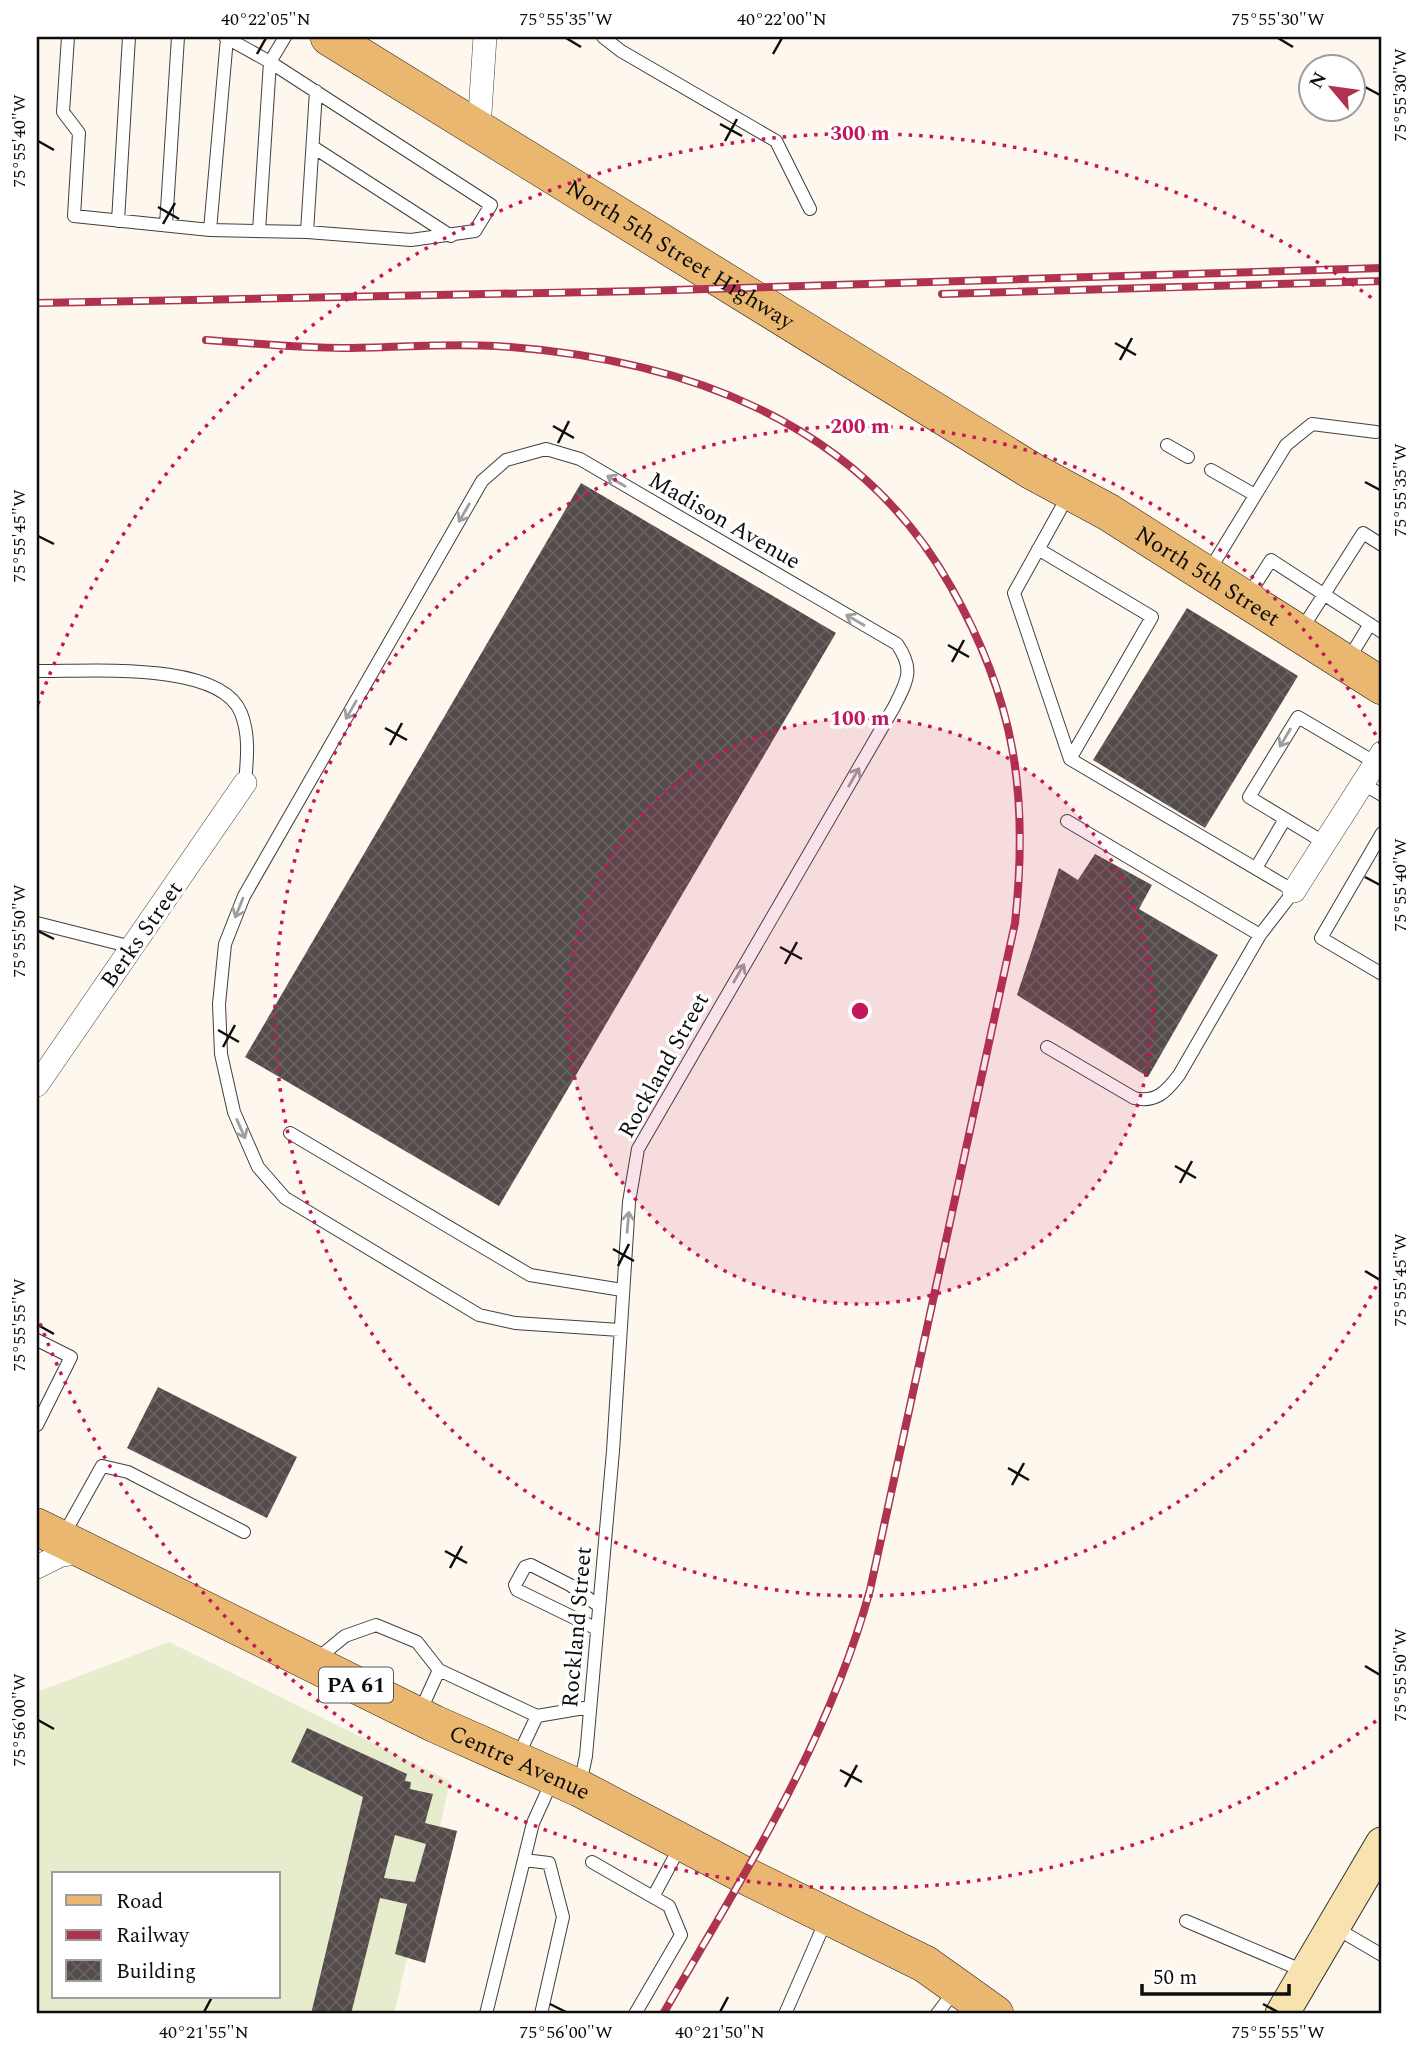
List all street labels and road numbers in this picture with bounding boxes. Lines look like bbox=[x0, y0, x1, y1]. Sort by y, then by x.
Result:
street label: North 5th Street Highway bbox=[559, 171, 802, 340]
street label: Madison Avenue bbox=[642, 463, 807, 579]
street label: North 5th Street bbox=[1128, 517, 1287, 636]
street label: Berks Street bbox=[92, 874, 192, 996]
street label: Rockland Street bbox=[610, 987, 719, 1145]
street label: Rockland Street bbox=[553, 1545, 602, 1709]
road number: PA 61 bbox=[319, 1668, 393, 1702]
street label: Centre Avenue bbox=[443, 1716, 596, 1810]

